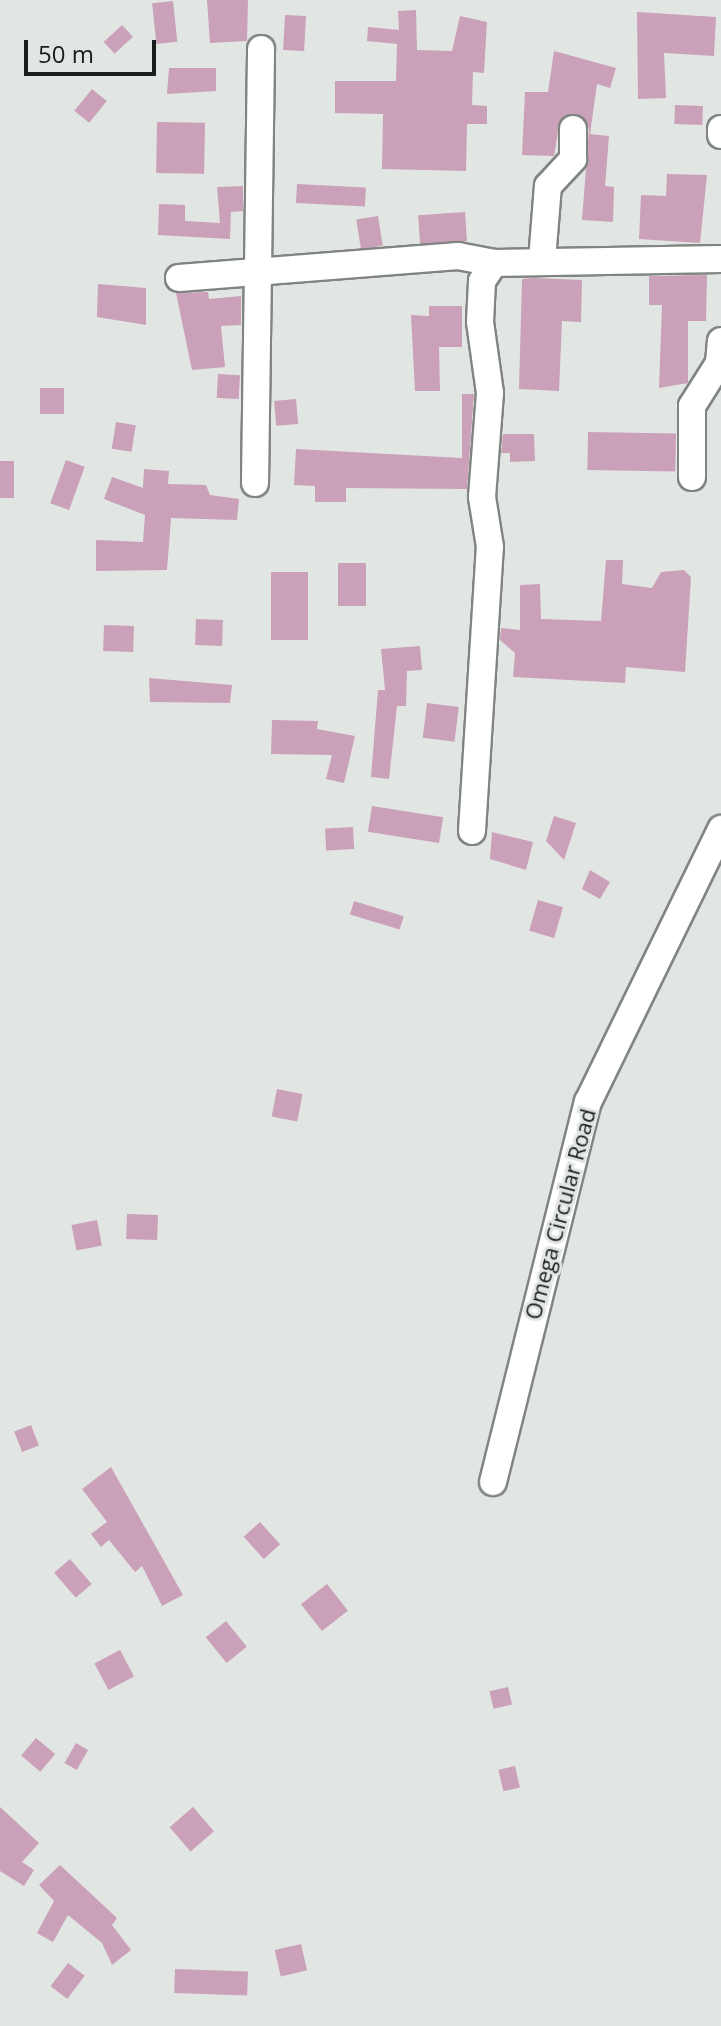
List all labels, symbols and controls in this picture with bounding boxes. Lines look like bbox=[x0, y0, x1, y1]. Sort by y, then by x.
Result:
scale bar bbox=[28, 24, 160, 74]
text: 50 m bbox=[38, 37, 94, 70]
street label: Omega Circular Road bbox=[519, 1106, 601, 1322]

